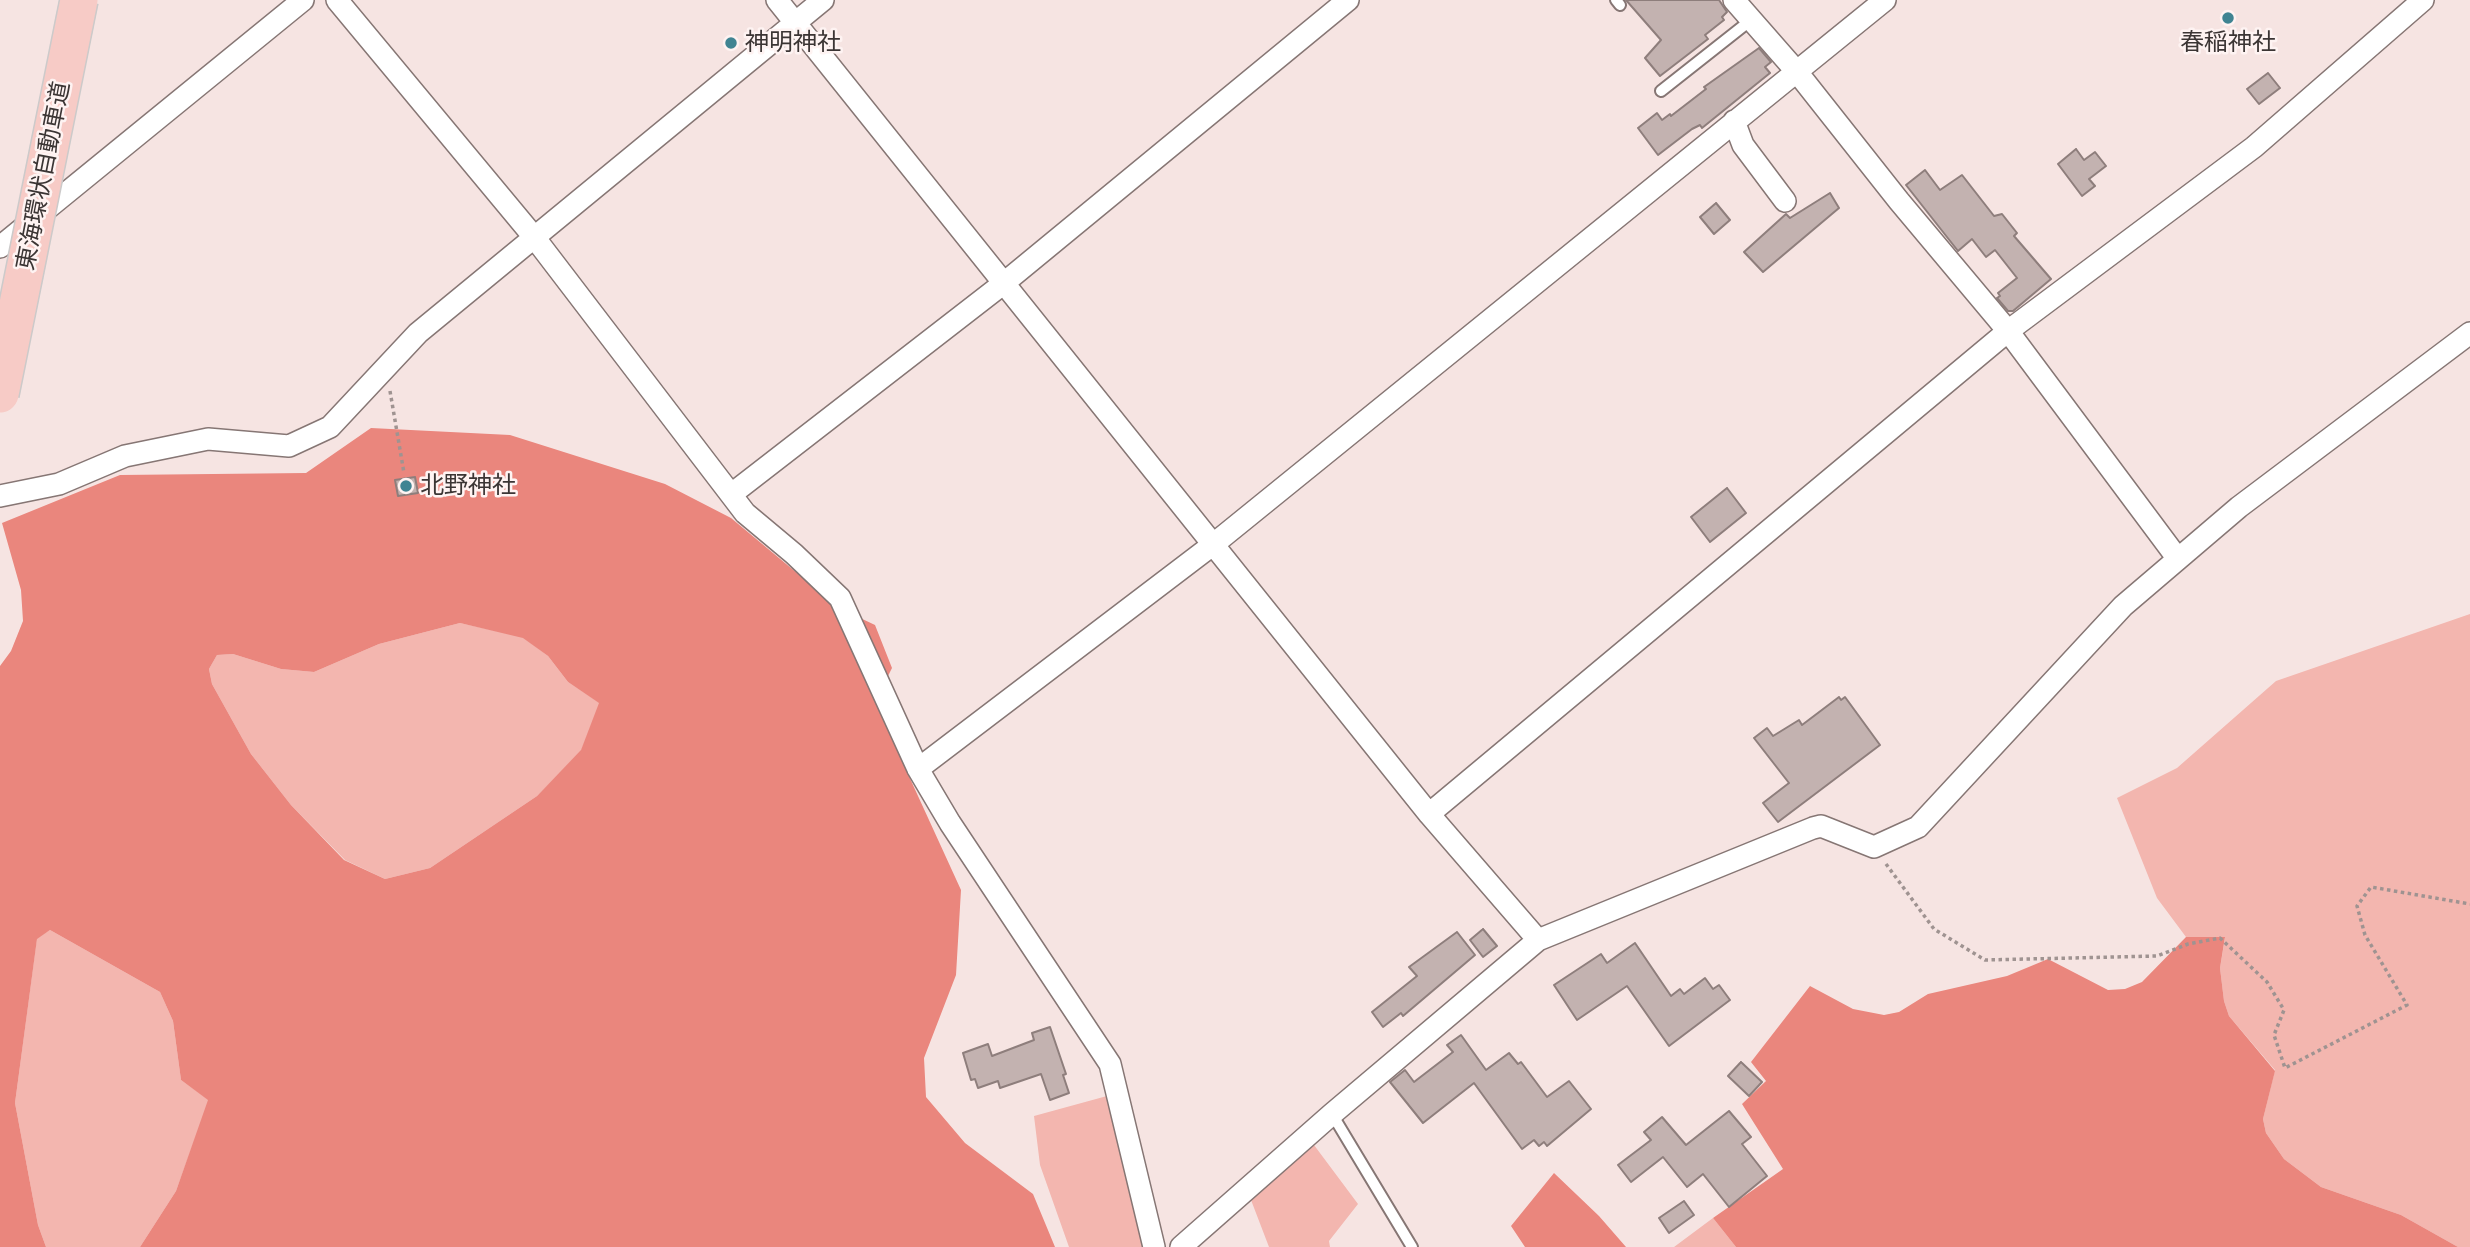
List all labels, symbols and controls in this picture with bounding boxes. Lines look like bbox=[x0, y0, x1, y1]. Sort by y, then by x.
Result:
marker: 春稲神社 bbox=[2220, 10, 2236, 26]
place label: 神明神社 bbox=[745, 29, 841, 57]
place label: 春稲神社 bbox=[2180, 29, 2276, 57]
marker: 神明神社 bbox=[723, 35, 739, 51]
street label: 東海環状自動車道 bbox=[12, 79, 76, 273]
place label: 北野神社 bbox=[420, 472, 516, 500]
marker: 北野神社 bbox=[398, 478, 414, 494]

